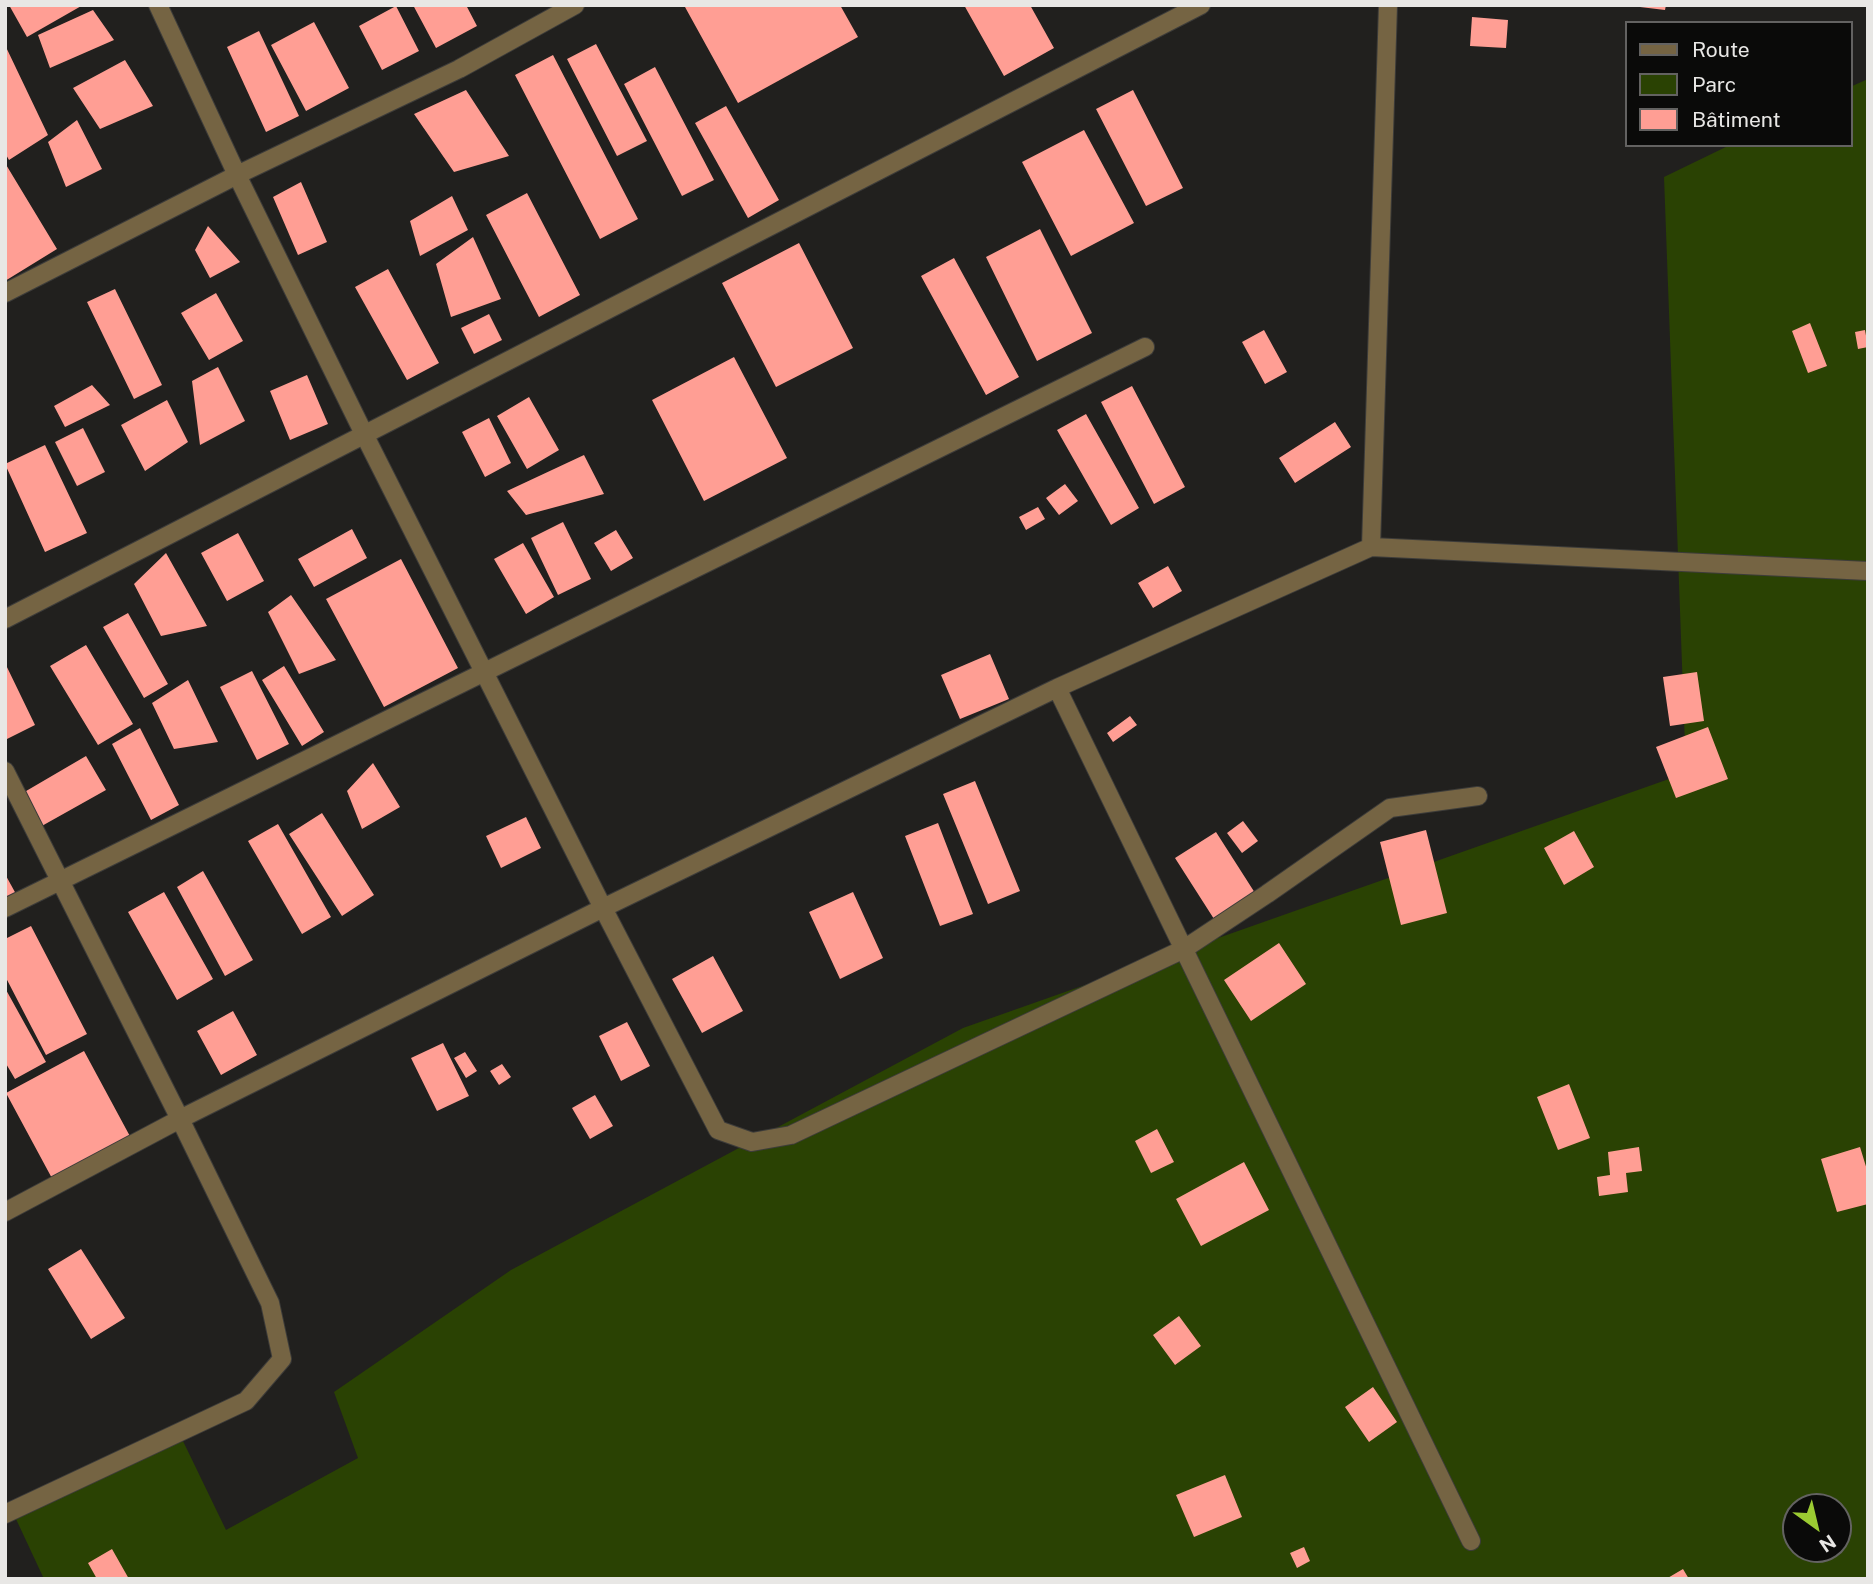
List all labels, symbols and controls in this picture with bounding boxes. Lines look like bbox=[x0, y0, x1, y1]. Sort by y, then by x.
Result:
legend bbox=[1624, 21, 1852, 147]
text: Route bbox=[1692, 37, 1750, 62]
text: Parc bbox=[1692, 72, 1736, 97]
text: Bâtiment bbox=[1692, 107, 1781, 132]
north arrow bbox=[1782, 1493, 1852, 1563]
text: N bbox=[1815, 1530, 1840, 1557]

